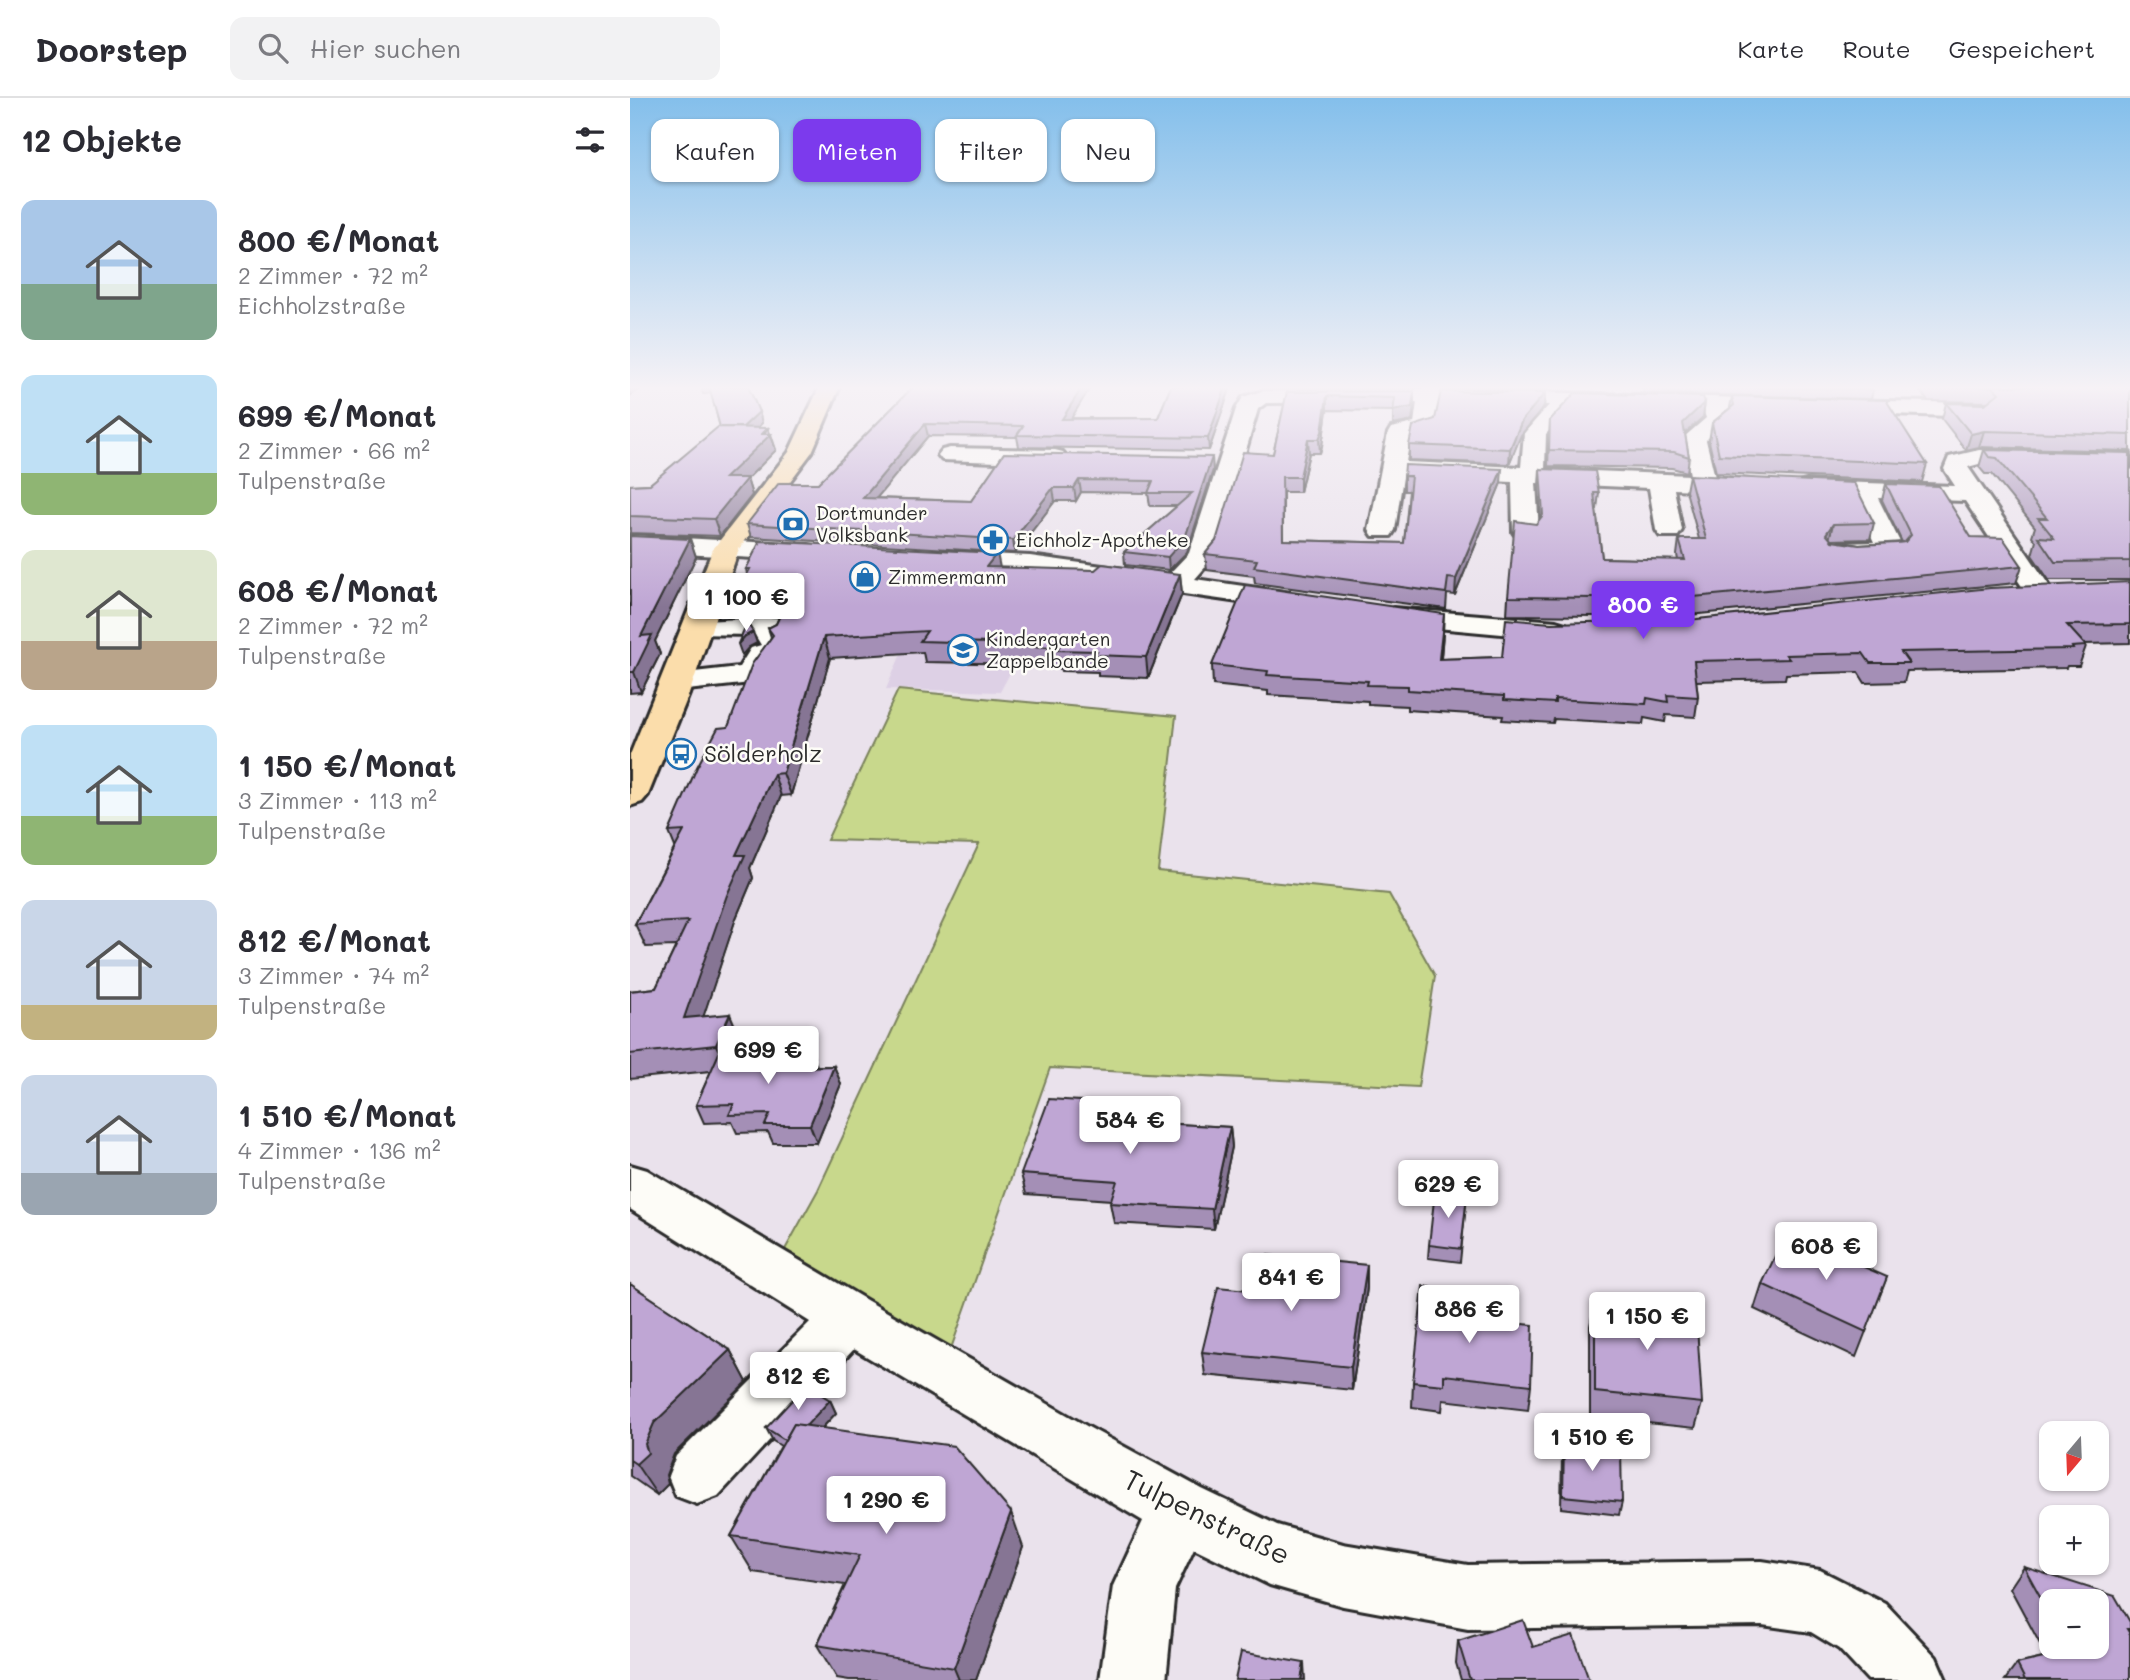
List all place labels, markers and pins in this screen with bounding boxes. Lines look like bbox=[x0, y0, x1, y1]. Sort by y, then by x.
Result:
place label: Dortmunder Volksbank bbox=[816, 500, 928, 547]
bank icon: Dortmunder Volksbank bbox=[776, 507, 810, 541]
pharmacy icon: Eichholz-Apotheke bbox=[976, 523, 1010, 557]
place label: Eichholz-Apotheke bbox=[1016, 527, 1189, 552]
shop icon: Zimmermann bbox=[848, 560, 882, 594]
place label: Zimmermann bbox=[888, 564, 1006, 589]
pin: 1 100 € bbox=[681, 574, 811, 633]
pin: 800 € bbox=[1594, 582, 1692, 641]
place label: Kindergarten Zappelbande bbox=[986, 626, 1110, 673]
school or university icon: Kindergarten Zappelbande bbox=[946, 633, 980, 667]
bus stop icon: Sölderholz bbox=[664, 737, 698, 771]
place label: Sölderholz bbox=[704, 738, 822, 768]
pin: 699 € bbox=[719, 1026, 817, 1086]
pin: 584 € bbox=[1081, 1096, 1179, 1156]
pin: 629 € bbox=[1399, 1160, 1497, 1220]
pin: 608 € bbox=[1777, 1222, 1875, 1282]
pin: 841 € bbox=[1242, 1254, 1340, 1313]
pin: 886 € bbox=[1420, 1286, 1518, 1345]
pin: 1 150 € bbox=[1582, 1292, 1712, 1352]
pin: 812 € bbox=[749, 1352, 847, 1412]
pin: 1 510 € bbox=[1527, 1414, 1657, 1473]
pin: 1 290 € bbox=[821, 1476, 951, 1536]

